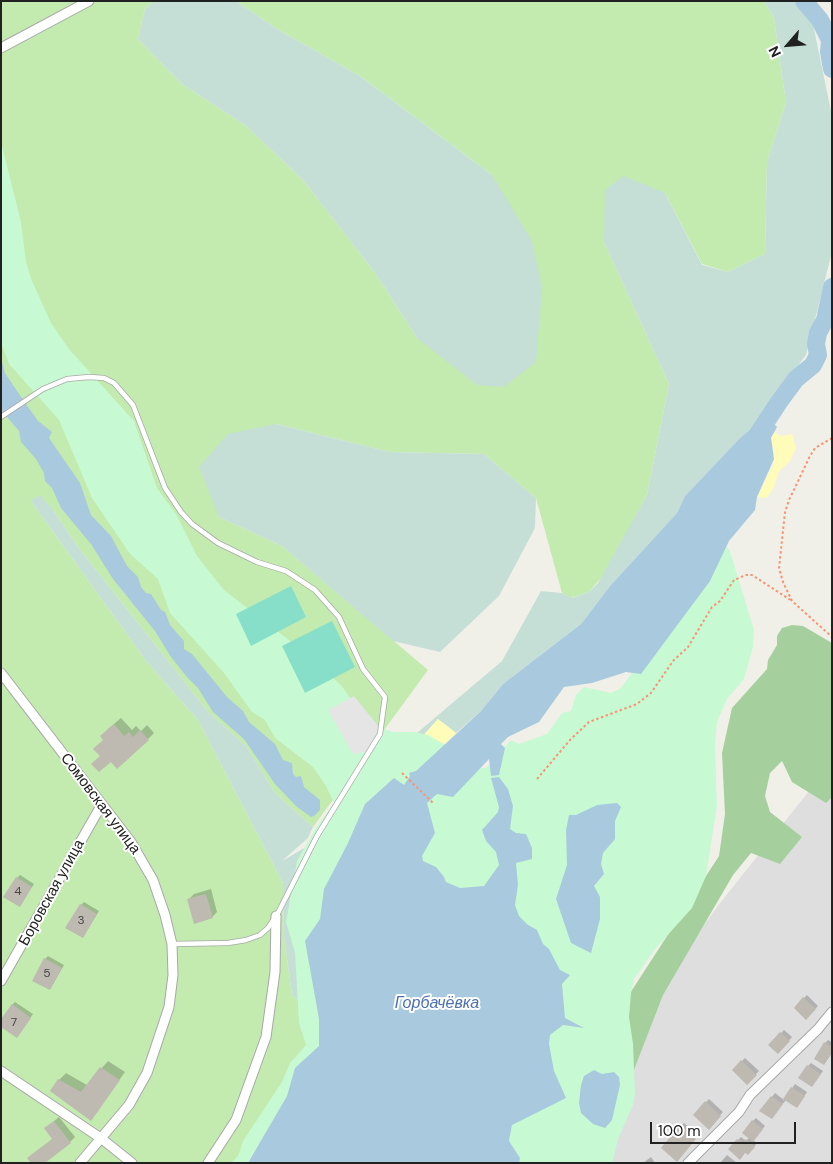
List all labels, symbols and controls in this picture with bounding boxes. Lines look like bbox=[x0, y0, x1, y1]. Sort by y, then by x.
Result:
north arrow bbox=[763, 20, 813, 70]
text: N bbox=[764, 43, 785, 60]
street label: Сомовская улица bbox=[56, 750, 144, 858]
street label: Боровская улица bbox=[15, 837, 89, 949]
house number: 4 bbox=[14, 885, 22, 899]
house number: 3 bbox=[77, 914, 85, 928]
house number: 5 bbox=[43, 967, 51, 981]
water label: Горбачёвка bbox=[395, 994, 479, 1014]
house number: 7 bbox=[11, 1016, 17, 1030]
scale bar bbox=[653, 1112, 799, 1144]
text: 100 m bbox=[658, 1121, 701, 1141]

